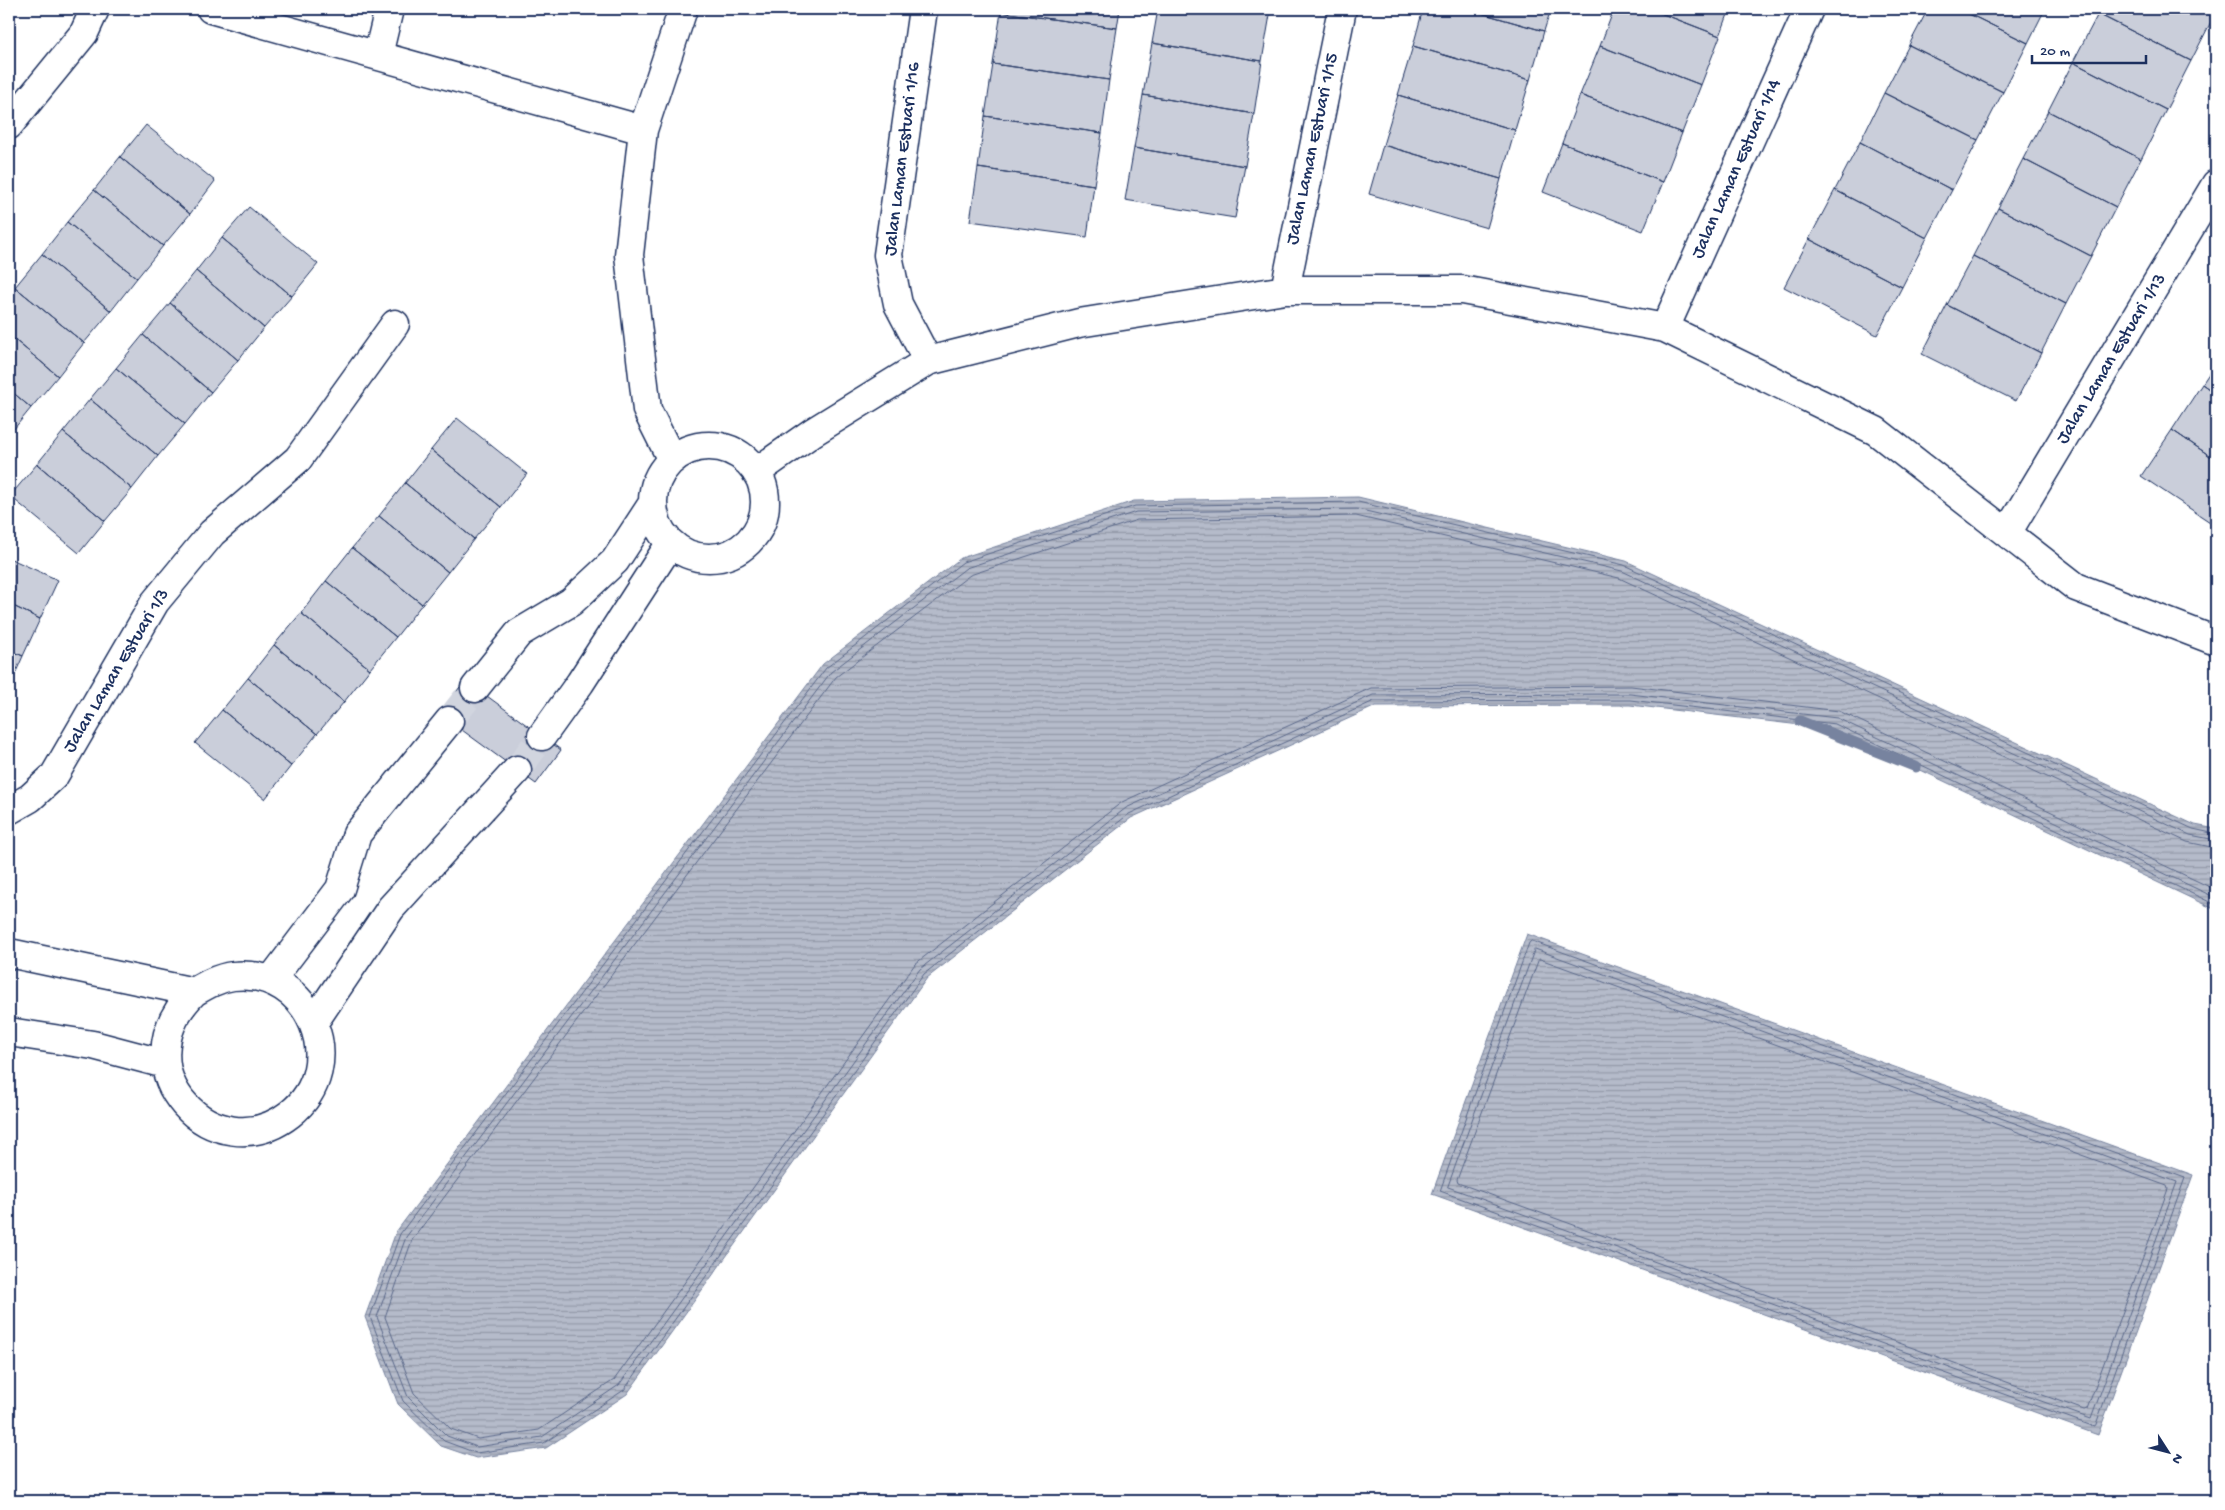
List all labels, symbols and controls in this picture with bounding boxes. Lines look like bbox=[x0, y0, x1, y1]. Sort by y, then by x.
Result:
scale bar bbox=[2032, 32, 2146, 64]
text: 20 m bbox=[2040, 43, 2070, 61]
street label: Jalan Laman Estuari 1/15 bbox=[1281, 51, 1345, 247]
street label: Jalan Laman Estuari 1/16 bbox=[880, 61, 926, 257]
street label: Jalan Laman Estuari 1/14 bbox=[1687, 76, 1787, 262]
street label: Jalan Laman Estuari 1/13 bbox=[2052, 269, 2172, 449]
street label: Jalan Laman Estuari 1/3 bbox=[59, 585, 175, 757]
north arrow bbox=[2142, 1428, 2192, 1478]
text: N bbox=[2167, 1449, 2186, 1467]

